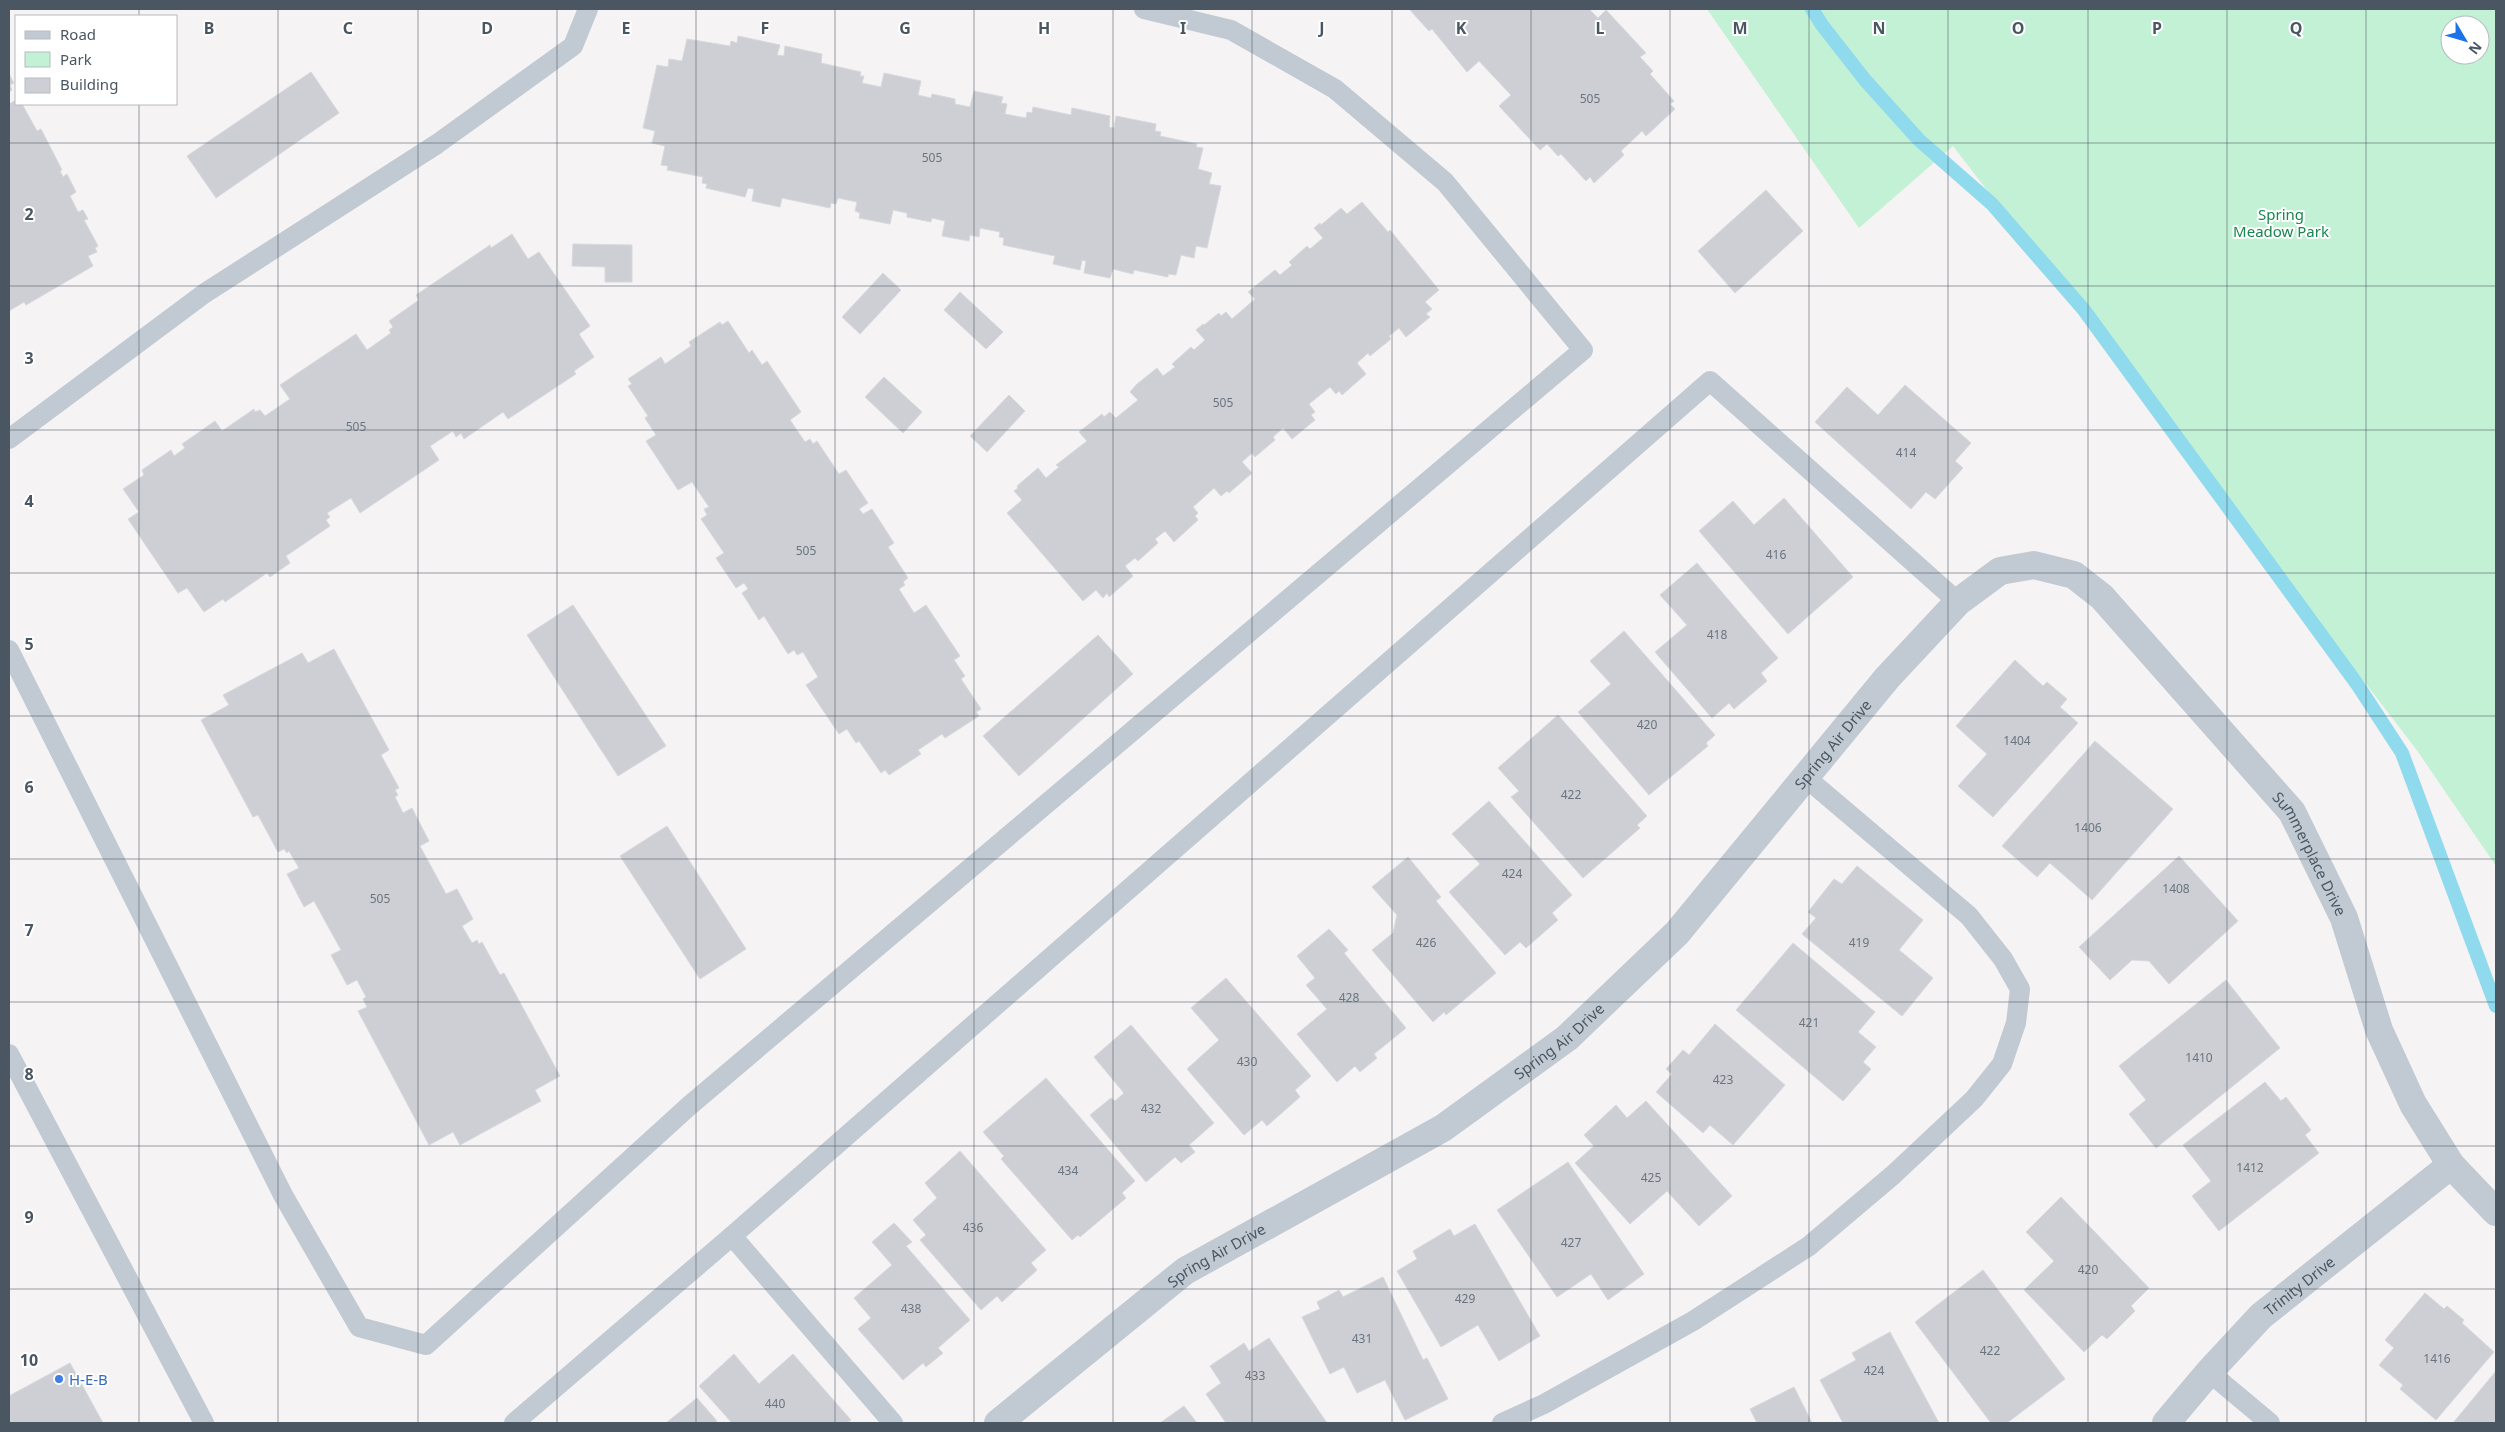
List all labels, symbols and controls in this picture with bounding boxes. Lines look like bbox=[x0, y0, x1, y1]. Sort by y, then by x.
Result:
legend bbox=[15, 15, 178, 105]
north arrow bbox=[2440, 15, 2490, 65]
text: B bbox=[204, 17, 214, 39]
text: C bbox=[343, 17, 353, 39]
text: D bbox=[481, 17, 493, 39]
text: E bbox=[622, 17, 631, 39]
text: F bbox=[761, 17, 769, 39]
text: G bbox=[899, 17, 911, 39]
text: H bbox=[1038, 17, 1050, 39]
text: I bbox=[1180, 17, 1186, 39]
text: J bbox=[1317, 17, 1325, 39]
text: K bbox=[1456, 17, 1467, 39]
text: L bbox=[1596, 17, 1605, 39]
text: M bbox=[1732, 17, 1748, 39]
text: N bbox=[1872, 17, 1886, 39]
text: O bbox=[2012, 17, 2024, 39]
text: P bbox=[2152, 17, 2162, 39]
text: Q bbox=[2290, 17, 2302, 39]
text: Road bbox=[60, 24, 96, 44]
text: N bbox=[2465, 38, 2487, 59]
text: Park bbox=[60, 49, 92, 69]
text: Building bbox=[60, 74, 118, 94]
house number: 505 bbox=[1580, 90, 1600, 107]
house number: 505 bbox=[922, 149, 942, 166]
text: 2 bbox=[24, 203, 34, 225]
park label: Spring Meadow Park bbox=[2233, 204, 2329, 241]
text: 3 bbox=[24, 347, 34, 369]
house number: 505 bbox=[1213, 394, 1233, 411]
house number: 505 bbox=[346, 418, 366, 435]
house number: 414 bbox=[1896, 444, 1916, 461]
text: 4 bbox=[24, 490, 34, 512]
house number: 505 bbox=[796, 542, 816, 559]
house number: 416 bbox=[1766, 546, 1786, 563]
house number: 418 bbox=[1707, 626, 1727, 643]
text: 5 bbox=[24, 633, 34, 655]
street label: Spring Air Drive bbox=[1790, 695, 1875, 793]
house number: 420 bbox=[1637, 716, 1657, 733]
house number: 1404 bbox=[2003, 732, 2031, 749]
text: 6 bbox=[24, 776, 34, 798]
house number: 422 bbox=[1561, 786, 1581, 803]
street label: Summerplace Drive bbox=[2268, 787, 2351, 919]
house number: 1406 bbox=[2074, 819, 2102, 836]
house number: 424 bbox=[1502, 865, 1522, 882]
house number: 1408 bbox=[2162, 880, 2190, 897]
house number: 505 bbox=[370, 890, 390, 907]
text: 7 bbox=[24, 919, 34, 941]
house number: 426 bbox=[1416, 934, 1436, 951]
house number: 419 bbox=[1849, 934, 1869, 951]
house number: 428 bbox=[1339, 989, 1359, 1006]
street label: Spring Air Drive bbox=[1510, 998, 1608, 1083]
house number: 421 bbox=[1799, 1014, 1819, 1031]
house number: 1410 bbox=[2185, 1049, 2213, 1066]
house number: 430 bbox=[1237, 1053, 1257, 1070]
text: 8 bbox=[24, 1063, 34, 1085]
house number: 423 bbox=[1713, 1071, 1733, 1088]
house number: 432 bbox=[1141, 1100, 1161, 1117]
house number: 1412 bbox=[2236, 1159, 2264, 1176]
house number: 434 bbox=[1058, 1162, 1078, 1179]
house number: 425 bbox=[1641, 1169, 1661, 1186]
text: 9 bbox=[24, 1206, 34, 1228]
street label: Spring Air Drive bbox=[1163, 1218, 1269, 1292]
house number: 436 bbox=[963, 1219, 983, 1236]
house number: 427 bbox=[1561, 1234, 1581, 1251]
street label: Trinity Drive bbox=[2260, 1251, 2339, 1320]
house number: 420 bbox=[2078, 1261, 2098, 1278]
house number: 429 bbox=[1455, 1290, 1475, 1307]
house number: 438 bbox=[901, 1300, 921, 1317]
house number: 431 bbox=[1352, 1330, 1372, 1347]
house number: 422 bbox=[1980, 1342, 2000, 1359]
text: 10 bbox=[20, 1349, 38, 1371]
house number: 1416 bbox=[2423, 1350, 2451, 1367]
house number: 424 bbox=[1864, 1362, 1884, 1379]
house number: 433 bbox=[1245, 1367, 1265, 1384]
place label: H-E-B bbox=[69, 1369, 108, 1389]
marker: H-E-B bbox=[53, 1373, 65, 1385]
house number: 440 bbox=[765, 1395, 785, 1412]

